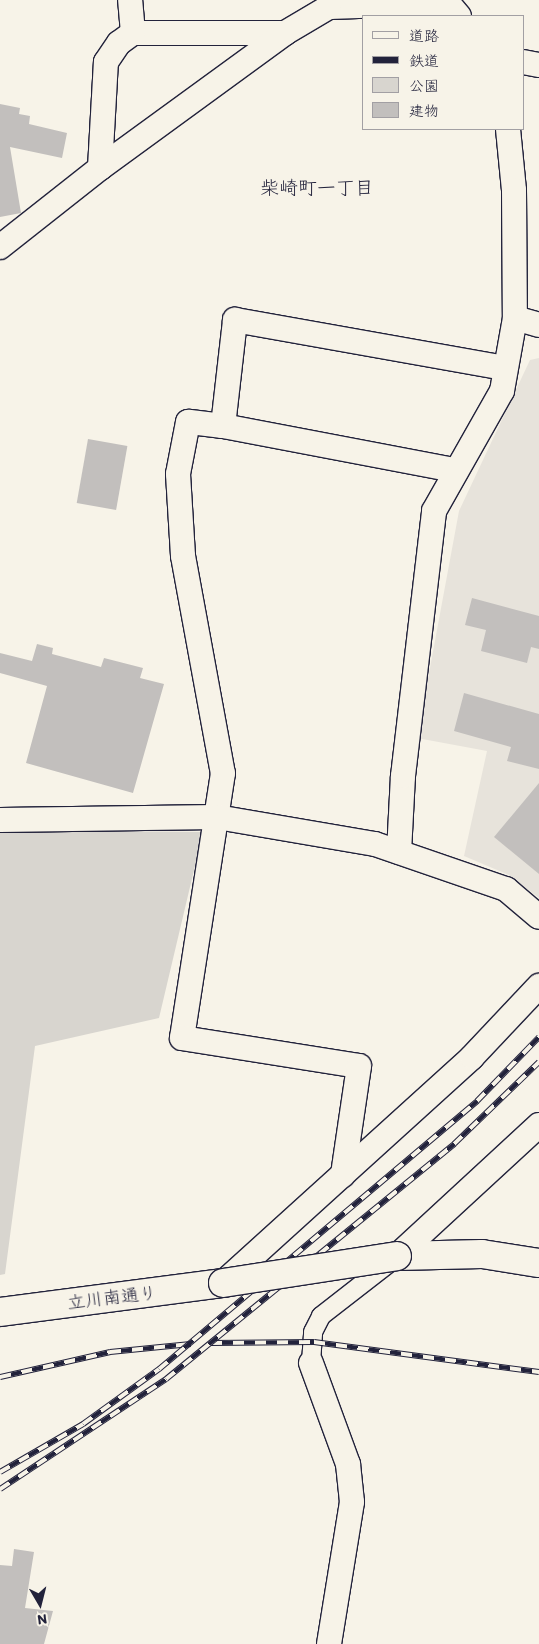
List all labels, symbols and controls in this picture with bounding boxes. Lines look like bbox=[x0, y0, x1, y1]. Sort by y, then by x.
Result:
legend bbox=[362, 15, 524, 130]
text: 道路 bbox=[409, 27, 439, 45]
text: 鉄道 bbox=[409, 52, 439, 70]
text: 公園 bbox=[409, 77, 439, 95]
text: 建物 bbox=[409, 102, 439, 120]
district label: 柴崎町一丁目 bbox=[260, 177, 374, 199]
street label: 立川南通り bbox=[66, 1282, 158, 1314]
north arrow bbox=[15, 1579, 65, 1629]
text: N bbox=[36, 1610, 48, 1628]

